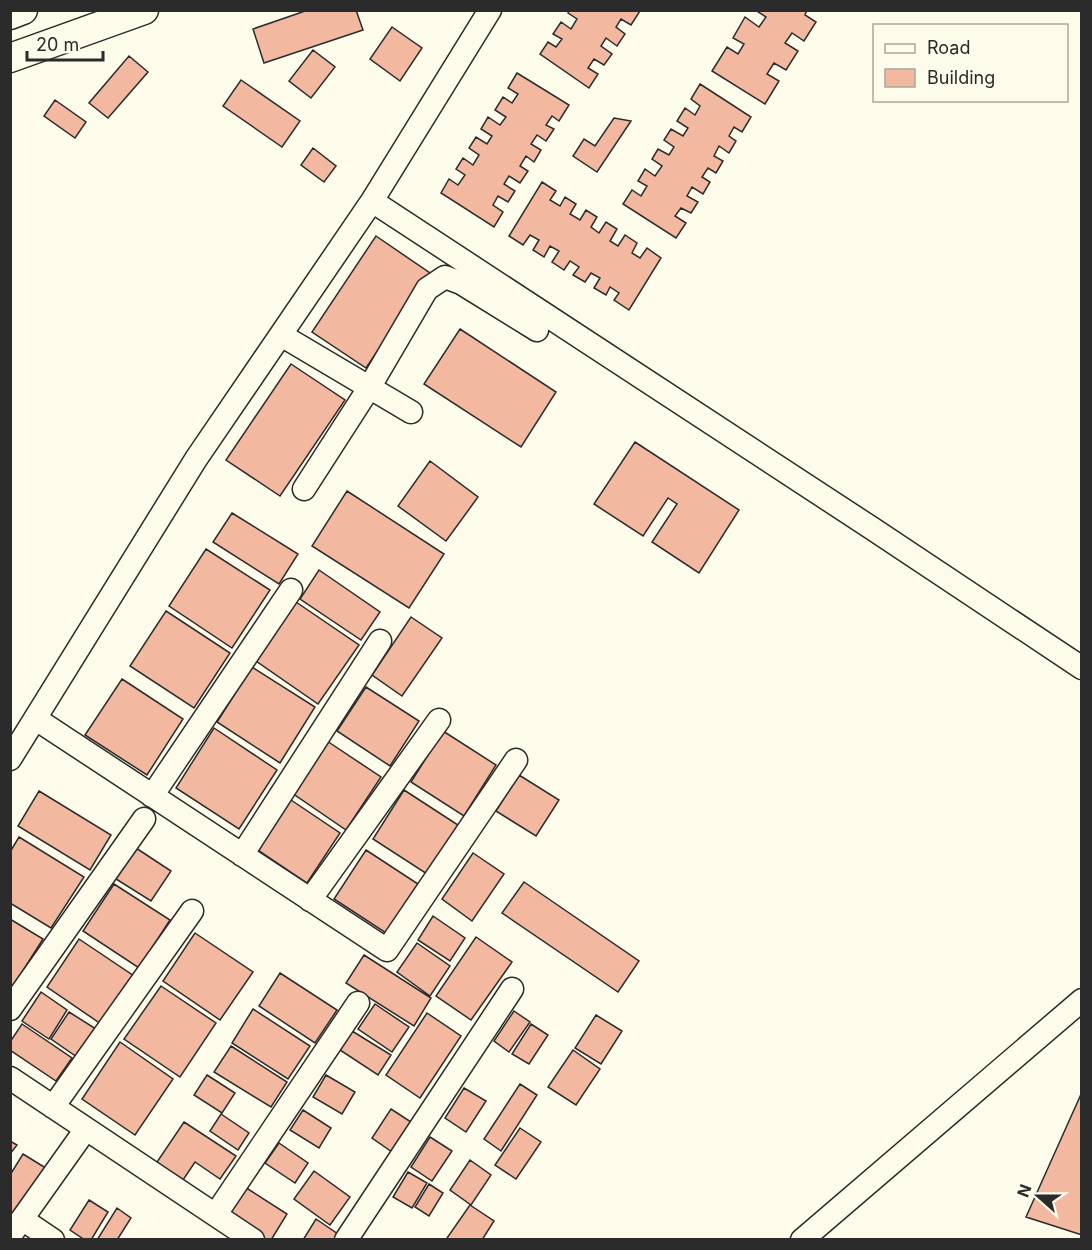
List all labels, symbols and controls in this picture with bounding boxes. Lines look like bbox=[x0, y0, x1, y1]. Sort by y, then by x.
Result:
scale bar bbox=[27, 24, 104, 62]
legend bbox=[873, 24, 1068, 102]
text: 20 m bbox=[36, 34, 79, 55]
text: Road bbox=[927, 37, 970, 58]
text: Building bbox=[927, 67, 995, 88]
north arrow bbox=[1008, 1166, 1068, 1226]
text: N bbox=[1012, 1181, 1036, 1200]

